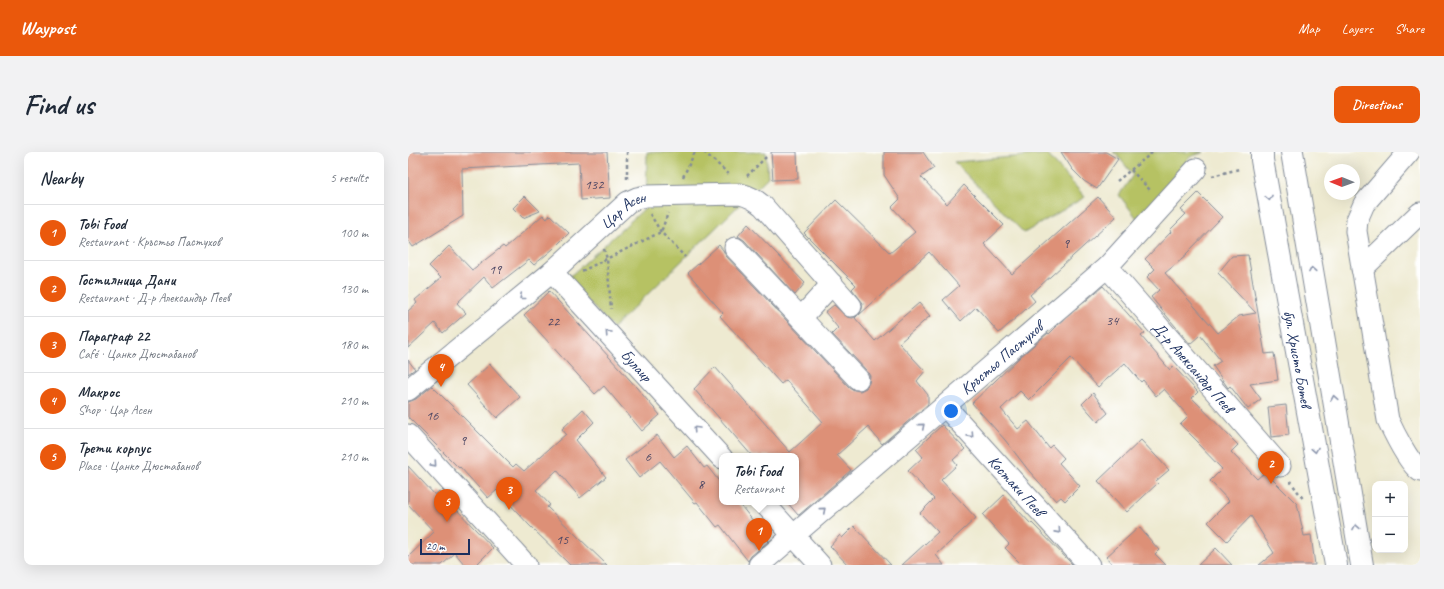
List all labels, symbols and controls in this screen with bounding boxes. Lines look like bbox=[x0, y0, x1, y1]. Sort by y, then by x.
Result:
text: Waypost bbox=[20, 16, 75, 40]
text: Map bbox=[1298, 20, 1320, 37]
text: Layers bbox=[1342, 20, 1373, 37]
text: Share bbox=[1395, 20, 1424, 37]
button: Directions bbox=[1334, 86, 1420, 123]
text: Find us bbox=[24, 87, 94, 122]
north arrow bbox=[1324, 164, 1360, 200]
text: Nearby bbox=[40, 168, 83, 189]
text: 5 results bbox=[330, 170, 368, 186]
house number: 132 bbox=[585, 176, 605, 193]
street label: Цар Асен bbox=[596, 187, 649, 234]
one-way arrow bbox=[1265, 195, 1273, 201]
text: Tobi Food bbox=[78, 215, 126, 234]
text: 1 bbox=[50, 225, 56, 241]
text: 100 m bbox=[340, 225, 368, 241]
text: Restaurant · Кръстьо Пастухов bbox=[78, 234, 220, 250]
house number: 9 bbox=[1063, 235, 1071, 252]
house number: 19 bbox=[489, 261, 503, 278]
one-way arrow bbox=[1308, 267, 1317, 273]
text: Гостилница Дани bbox=[78, 271, 175, 290]
text: 2 bbox=[50, 281, 56, 297]
text: 130 m bbox=[340, 281, 368, 297]
text: Restaurant · Д-р Александър Пеев bbox=[78, 290, 230, 306]
one-way arrow bbox=[519, 292, 526, 299]
street label: бул. Христо Ботев bbox=[1279, 309, 1317, 412]
house number: 34 bbox=[1106, 312, 1120, 329]
house number: 22 bbox=[547, 313, 561, 330]
street label: Кръстьо Пастухов bbox=[957, 315, 1050, 399]
street label: Д-р Александър Пеев bbox=[1148, 318, 1240, 419]
text: Параграф 22 bbox=[78, 327, 149, 346]
one-way arrow bbox=[605, 330, 612, 338]
text: 3 bbox=[50, 337, 56, 353]
text: 180 m bbox=[340, 337, 368, 353]
street label: Булаир bbox=[616, 345, 657, 387]
text: Café · Цанко Дюстабанов bbox=[78, 346, 195, 362]
pin: 4 bbox=[428, 354, 454, 387]
text: Макрос bbox=[78, 383, 120, 402]
text: 4 bbox=[50, 393, 56, 409]
text: 210 m bbox=[340, 393, 368, 409]
one-way arrow bbox=[1330, 395, 1339, 401]
your location bbox=[941, 401, 961, 421]
text: Shop · Цар Асен bbox=[78, 402, 152, 418]
house number: 16 bbox=[426, 407, 439, 424]
one-way arrow bbox=[917, 423, 924, 430]
one-way arrow bbox=[693, 426, 700, 434]
one-way arrow bbox=[966, 430, 974, 438]
house number: 9 bbox=[460, 432, 468, 449]
text: Трети корпус bbox=[78, 439, 151, 458]
one-way arrow bbox=[1310, 447, 1319, 453]
house number: 6 bbox=[645, 448, 652, 465]
text: 5 bbox=[50, 449, 56, 465]
text: 210 m bbox=[340, 449, 368, 465]
street label: Костаки Пеев bbox=[983, 451, 1051, 524]
pin: 2 bbox=[1258, 451, 1284, 484]
popup bbox=[719, 453, 799, 505]
text: Place · Цанко Дюстабанов bbox=[78, 458, 198, 474]
one-way arrow bbox=[430, 459, 437, 467]
text: Tobi Food bbox=[734, 462, 782, 481]
house number: 8 bbox=[698, 476, 706, 493]
pin: 3 bbox=[496, 477, 522, 510]
text: Restaurant bbox=[734, 481, 784, 497]
map controls bbox=[1372, 481, 1408, 553]
button: + bbox=[1372, 481, 1408, 517]
pin: 5 bbox=[434, 489, 460, 522]
one-way arrow bbox=[818, 507, 825, 514]
button: − bbox=[1372, 517, 1408, 553]
pin: 1 bbox=[746, 518, 772, 551]
one-way arrow bbox=[1352, 523, 1360, 530]
one-way arrow bbox=[1054, 526, 1061, 534]
house number: 15 bbox=[556, 531, 569, 548]
scale bar bbox=[420, 537, 470, 556]
text: 20 m bbox=[426, 539, 445, 553]

